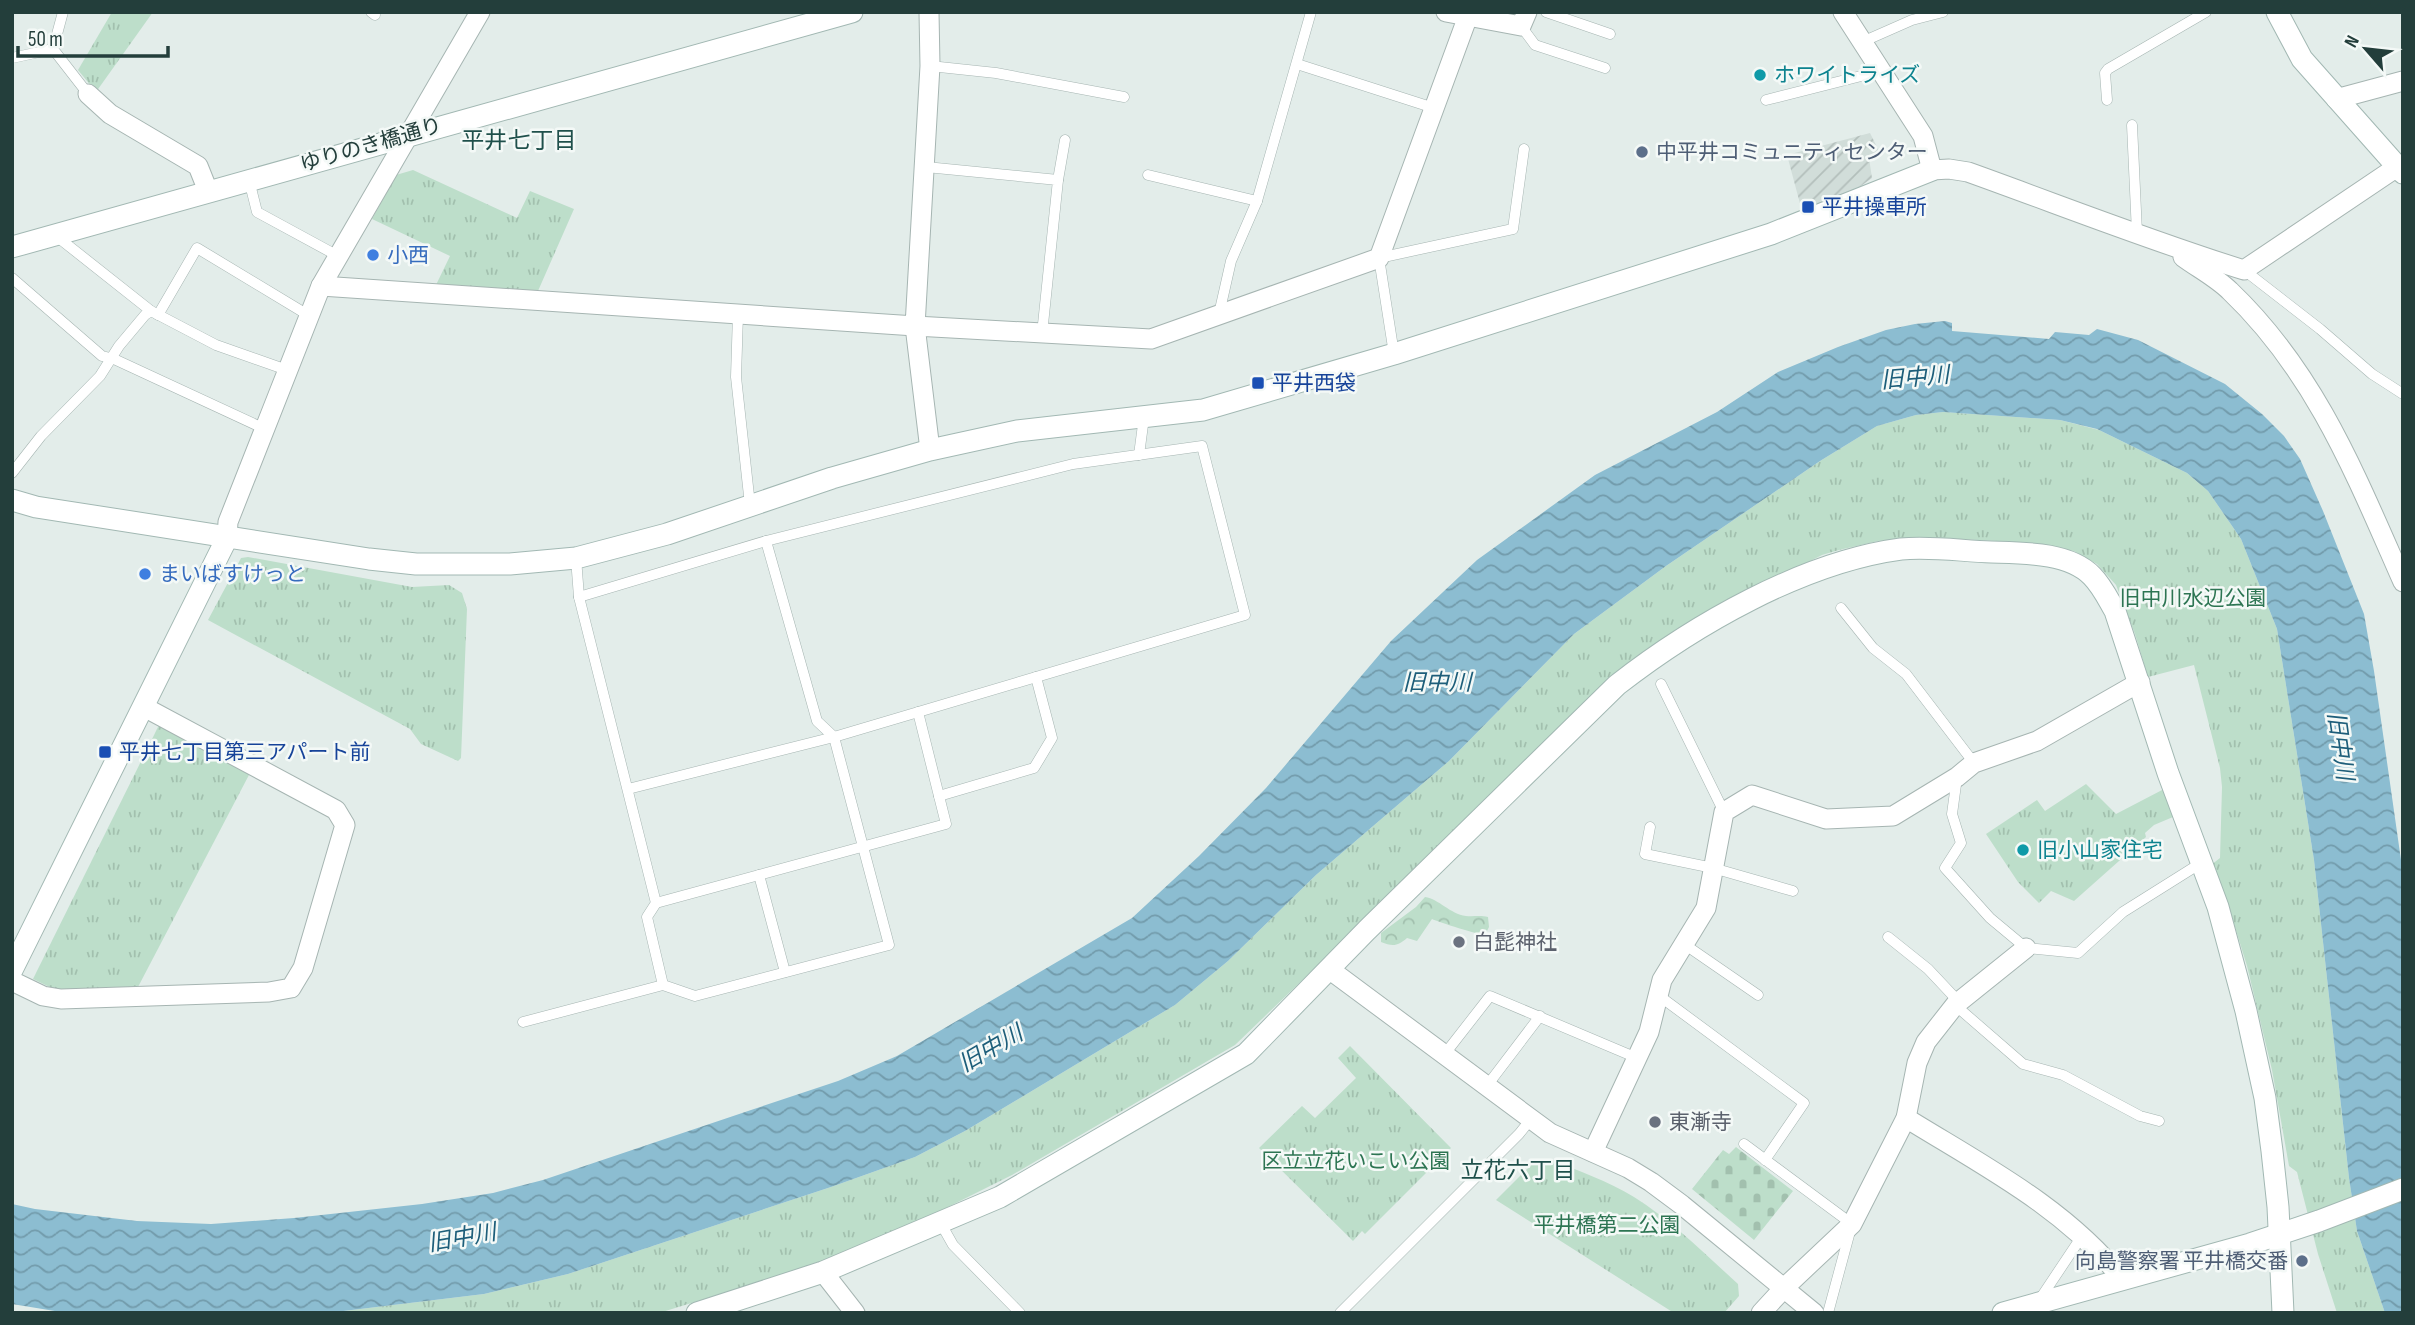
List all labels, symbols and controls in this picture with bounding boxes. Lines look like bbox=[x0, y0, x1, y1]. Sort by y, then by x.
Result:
scale bar bbox=[18, 14, 168, 58]
north arrow bbox=[2331, 14, 2401, 84]
text: 50 m bbox=[28, 27, 63, 52]
text: N bbox=[2340, 32, 2365, 52]
place label: ホワイトライズ bbox=[1774, 63, 1920, 88]
marker: ホワイトライズ bbox=[1752, 67, 1768, 83]
street label: ゆりのき橋通り bbox=[297, 113, 445, 177]
district label: 平井七丁目 bbox=[462, 127, 577, 155]
place label: 中平井コミュニティセンター bbox=[1656, 140, 1928, 165]
marker: 中平井コミュニティセンター bbox=[1634, 144, 1650, 160]
place label: 平井操車所 bbox=[1822, 195, 1927, 220]
marker: 平井操車所 bbox=[1800, 199, 1816, 215]
place label: 小西 bbox=[387, 243, 429, 268]
marker: 小西 bbox=[365, 247, 381, 263]
water label: 旧中川 bbox=[1879, 361, 1954, 395]
place label: 平井西袋 bbox=[1272, 371, 1356, 396]
marker: 平井西袋 bbox=[1250, 375, 1266, 391]
place label: まいばすけっと bbox=[159, 562, 306, 587]
marker: まいばすけっと bbox=[137, 566, 153, 582]
park label: 旧中川水辺公園 bbox=[2120, 586, 2267, 611]
water label: 旧中川 bbox=[1403, 669, 1475, 697]
water label: 旧中川 bbox=[2321, 710, 2359, 785]
place label: 平井七丁目第三アパート前 bbox=[119, 740, 371, 765]
marker: 平井七丁目第三アパート前 bbox=[97, 744, 113, 760]
place label: 旧小山家住宅 bbox=[2037, 838, 2163, 863]
marker: 旧小山家住宅 bbox=[2015, 842, 2031, 858]
place label: 白髭神社 bbox=[1473, 930, 1557, 955]
marker: 白髭神社 bbox=[1451, 934, 1467, 950]
water label: 旧中川 bbox=[954, 1018, 1030, 1078]
place label: 東漸寺 bbox=[1669, 1110, 1732, 1135]
marker: 東漸寺 bbox=[1647, 1114, 1663, 1130]
park label: 区立立花いこい公園 bbox=[1262, 1149, 1451, 1174]
district label: 立花六丁目 bbox=[1461, 1157, 1576, 1185]
park label: 平井橋第二公園 bbox=[1534, 1213, 1681, 1238]
water label: 旧中川 bbox=[426, 1218, 501, 1258]
place label: 向島警察署 平井橋交番 bbox=[2075, 1249, 2288, 1274]
marker: 向島警察署 平井橋交番 bbox=[2294, 1253, 2310, 1269]

